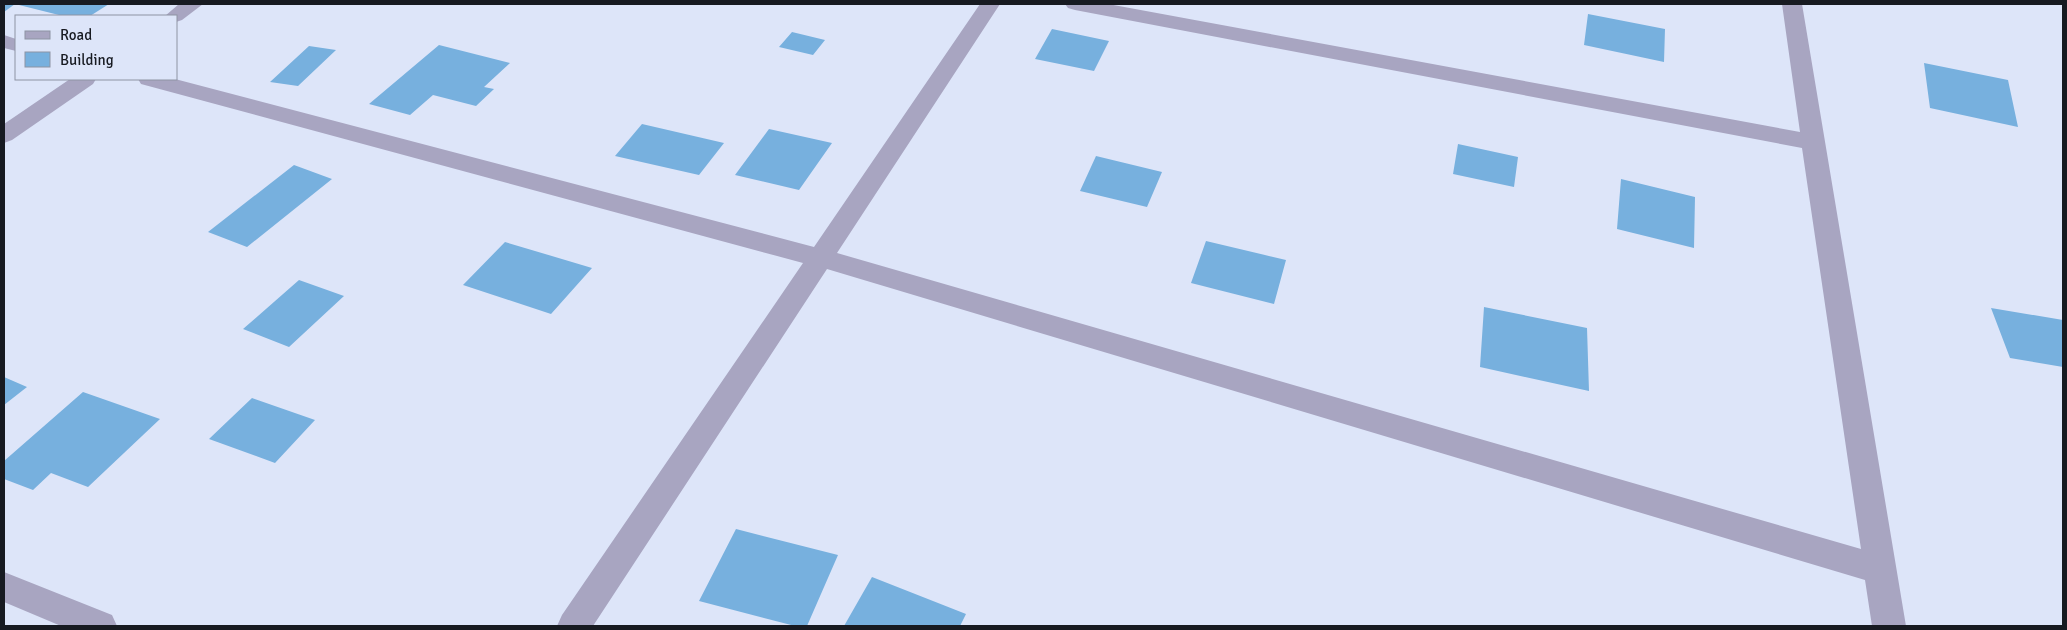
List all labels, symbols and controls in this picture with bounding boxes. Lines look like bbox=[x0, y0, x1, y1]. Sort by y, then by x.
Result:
legend bbox=[15, 15, 178, 80]
text: Road bbox=[60, 26, 92, 44]
text: Building bbox=[60, 51, 114, 69]

